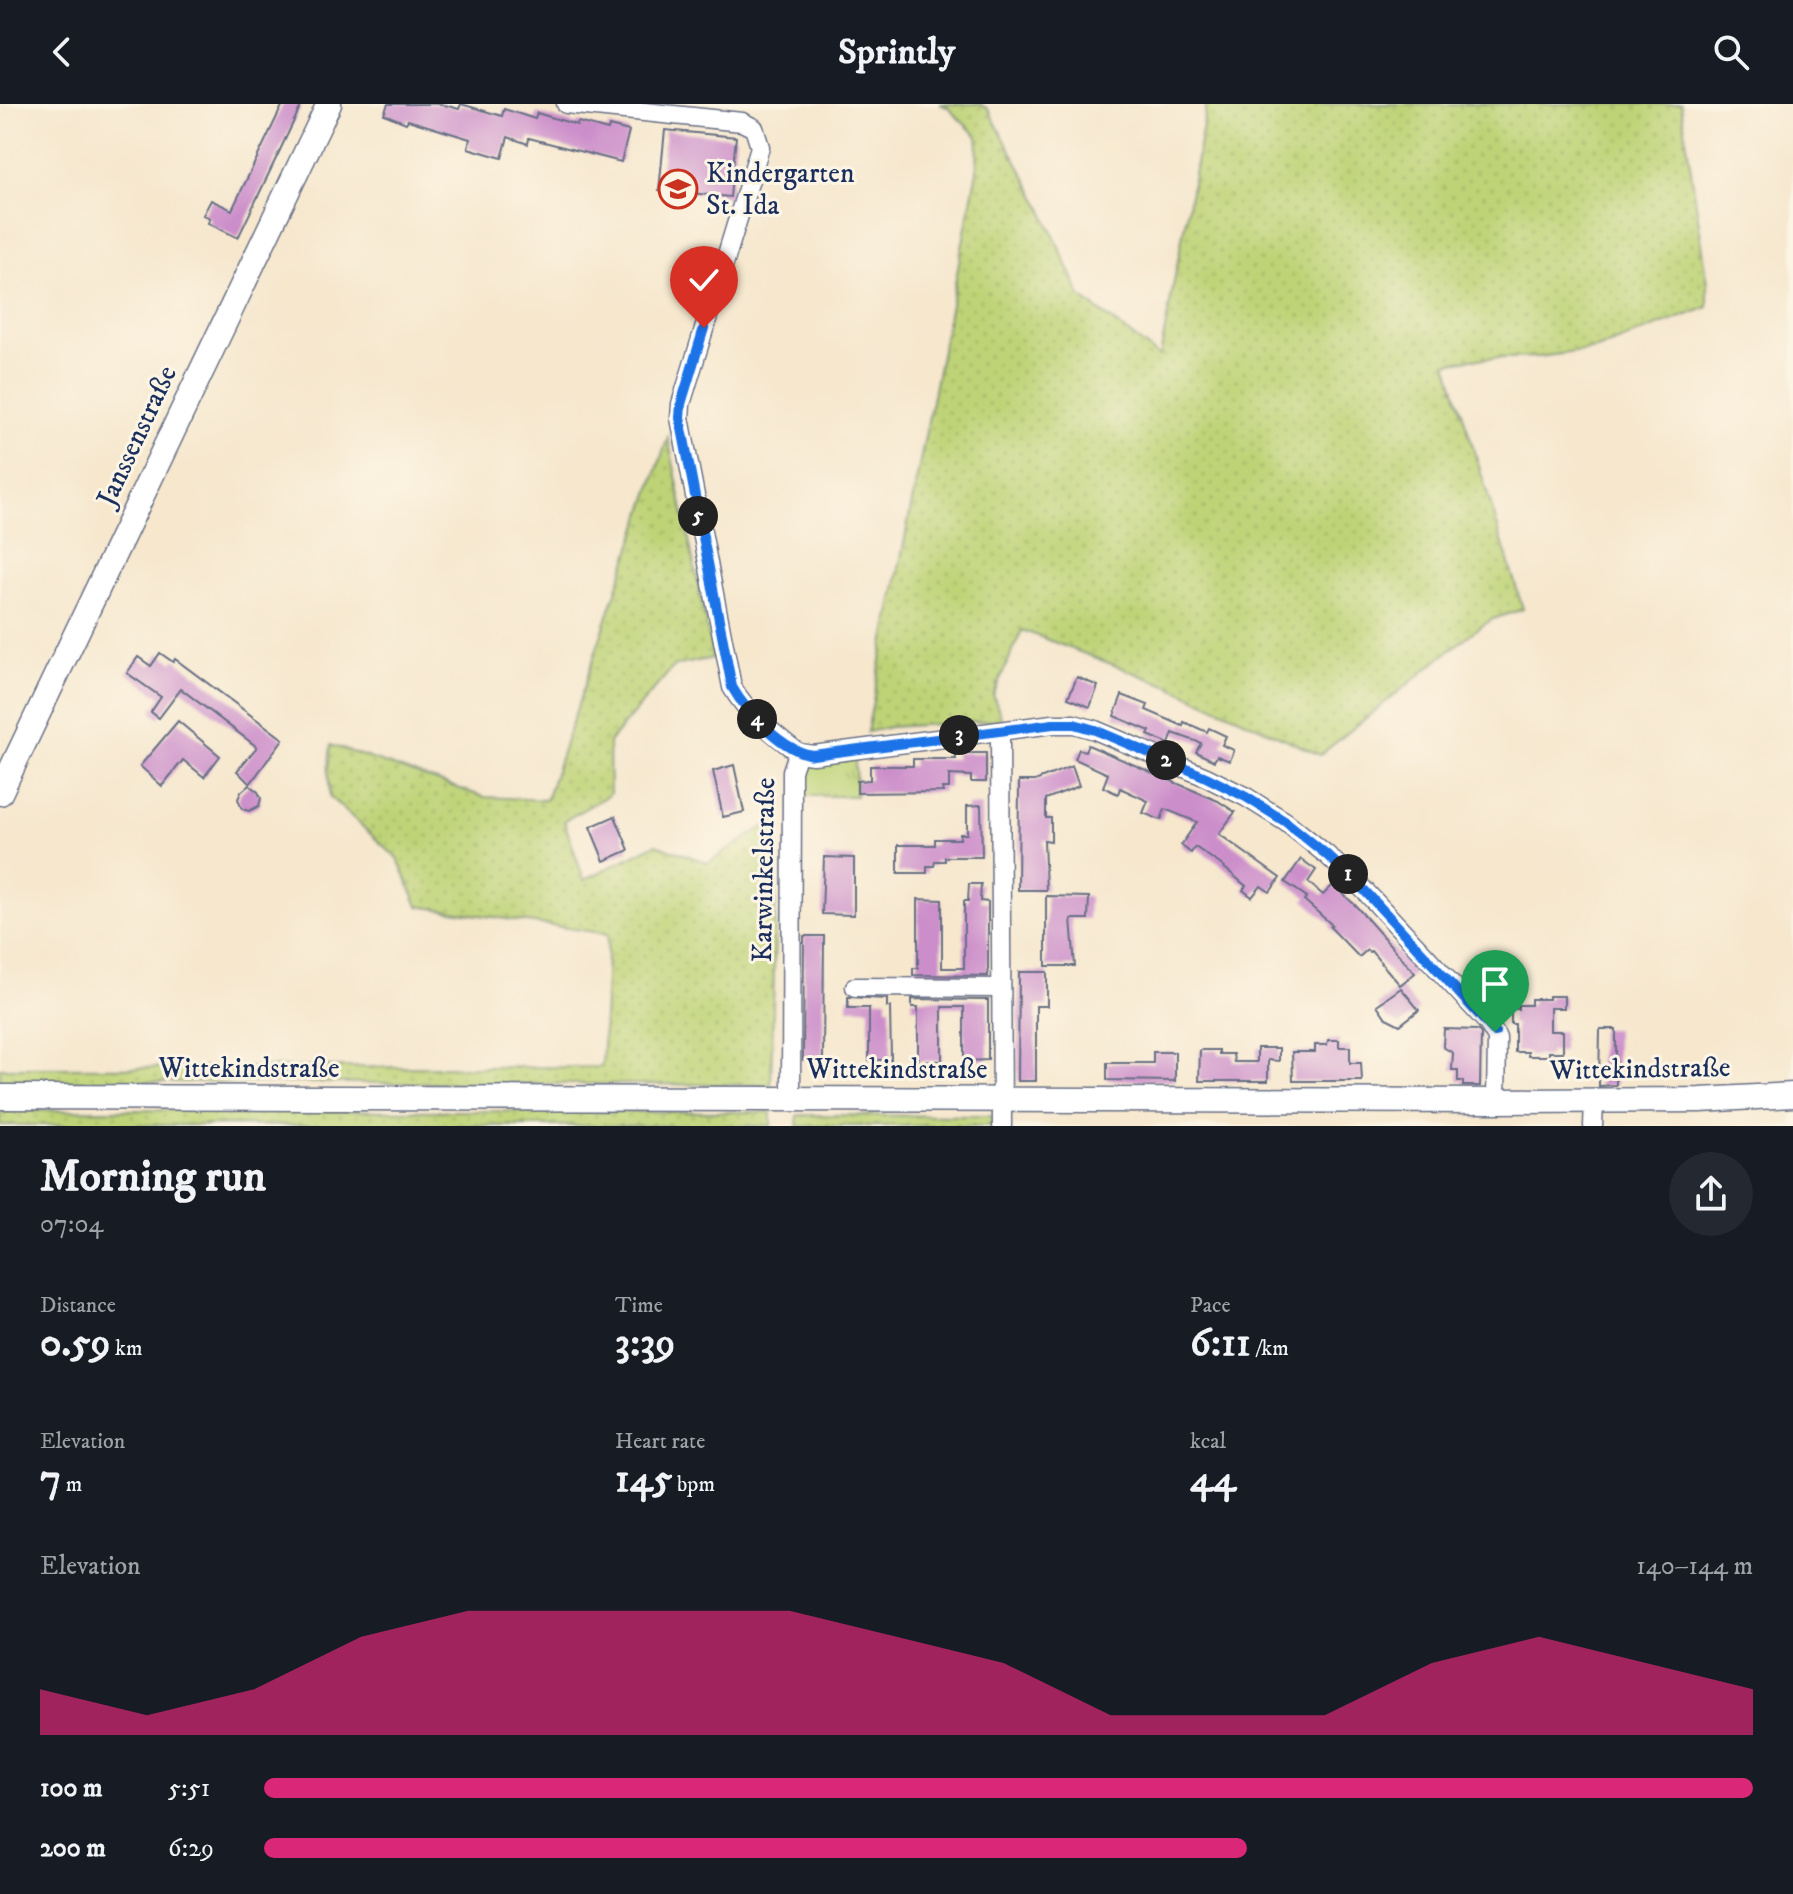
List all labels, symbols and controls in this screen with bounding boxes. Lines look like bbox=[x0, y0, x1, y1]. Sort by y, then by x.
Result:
icon: back bbox=[40, 30, 84, 74]
text: Sprintly bbox=[838, 30, 955, 75]
icon: search bbox=[1709, 30, 1753, 74]
place label: Kindergarten St. Ida bbox=[706, 156, 855, 223]
school or university icon: Kindergarten St. Ida bbox=[657, 168, 699, 210]
pin bbox=[670, 246, 738, 328]
icon: check bbox=[682, 258, 726, 302]
street label: Janssenstraße bbox=[88, 360, 185, 515]
pin: 5 bbox=[678, 496, 718, 536]
text: 5 bbox=[693, 502, 703, 529]
pin: 4 bbox=[737, 699, 777, 739]
text: 4 bbox=[751, 705, 763, 732]
pin: 3 bbox=[939, 715, 979, 755]
text: 3 bbox=[955, 721, 963, 748]
pin: 2 bbox=[1146, 740, 1186, 780]
text: 2 bbox=[1161, 746, 1171, 773]
street label: Karwinkelstraße bbox=[745, 777, 783, 963]
pin: 1 bbox=[1328, 854, 1368, 894]
text: 1 bbox=[1344, 860, 1352, 887]
pin bbox=[1461, 950, 1529, 1032]
icon: arrive bbox=[1473, 962, 1517, 1006]
street label: Wittekindstraße bbox=[1548, 1050, 1731, 1088]
street label: Wittekindstraße bbox=[157, 1051, 340, 1086]
street label: Wittekindstraße bbox=[805, 1052, 988, 1087]
text: Morning run bbox=[40, 1150, 266, 1205]
button: share bbox=[1669, 1152, 1753, 1236]
text: 07:04 bbox=[40, 1208, 103, 1241]
text: Distance bbox=[40, 1292, 116, 1319]
text: Time bbox=[615, 1292, 663, 1319]
text: Pace bbox=[1190, 1292, 1231, 1319]
text: 0.59 bbox=[40, 1319, 110, 1369]
text: 3:39 bbox=[615, 1319, 675, 1369]
text: 6:11 bbox=[1190, 1319, 1251, 1369]
text: km bbox=[110, 1335, 143, 1362]
text: /km bbox=[1251, 1335, 1289, 1362]
text: Elevation bbox=[40, 1428, 125, 1455]
text: Heart rate bbox=[615, 1428, 705, 1455]
text: kcal bbox=[1190, 1428, 1226, 1455]
text: 7 bbox=[40, 1455, 61, 1505]
text: 145 bbox=[615, 1455, 672, 1505]
text: 44 bbox=[1190, 1455, 1236, 1505]
text: m bbox=[61, 1471, 82, 1498]
text: bpm bbox=[672, 1471, 715, 1498]
text: Elevation bbox=[40, 1550, 141, 1583]
text: 140–144 m bbox=[1636, 1550, 1753, 1583]
text: 100 m bbox=[40, 1772, 103, 1805]
text: 5:51 bbox=[168, 1772, 210, 1805]
text: 200 m bbox=[40, 1832, 106, 1865]
text: 6:29 bbox=[168, 1832, 214, 1865]

